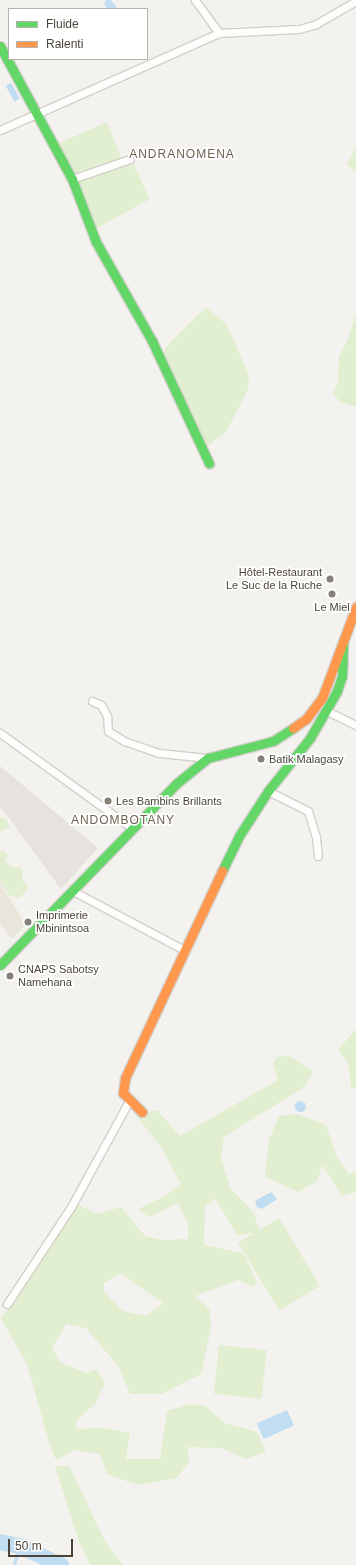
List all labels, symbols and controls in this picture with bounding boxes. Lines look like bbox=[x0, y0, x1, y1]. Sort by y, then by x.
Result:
legend bbox=[8, 8, 148, 60]
text: Fluide bbox=[46, 17, 79, 31]
text: Ralenti bbox=[46, 37, 83, 51]
district label: ANDRANOMENA bbox=[129, 148, 235, 162]
place label: Hôtel-Restaurant Le Suc de la Ruche bbox=[226, 566, 322, 592]
marker: Hôtel-Restaurant Le Suc de la Ruche bbox=[325, 574, 335, 584]
marker: Le Miel bbox=[327, 589, 337, 599]
place label: Le Miel bbox=[314, 600, 350, 614]
place label: Batik Malagasy bbox=[269, 752, 344, 766]
marker: Batik Malagasy bbox=[256, 754, 266, 764]
place label: Les Bambins Brillants bbox=[116, 794, 222, 808]
marker: Les Bambins Brillants bbox=[103, 796, 113, 806]
district label: ANDOMBOTANY bbox=[71, 814, 175, 828]
place label: Imprimerie Mbinintsoa bbox=[36, 909, 89, 935]
marker: Imprimerie Mbinintsoa bbox=[23, 917, 33, 927]
place label: CNAPS Sabotsy Namehana bbox=[18, 963, 99, 989]
marker: CNAPS Sabotsy Namehana bbox=[5, 971, 15, 981]
scale bar bbox=[10, 1531, 75, 1557]
text: 50 m bbox=[15, 1539, 42, 1553]

